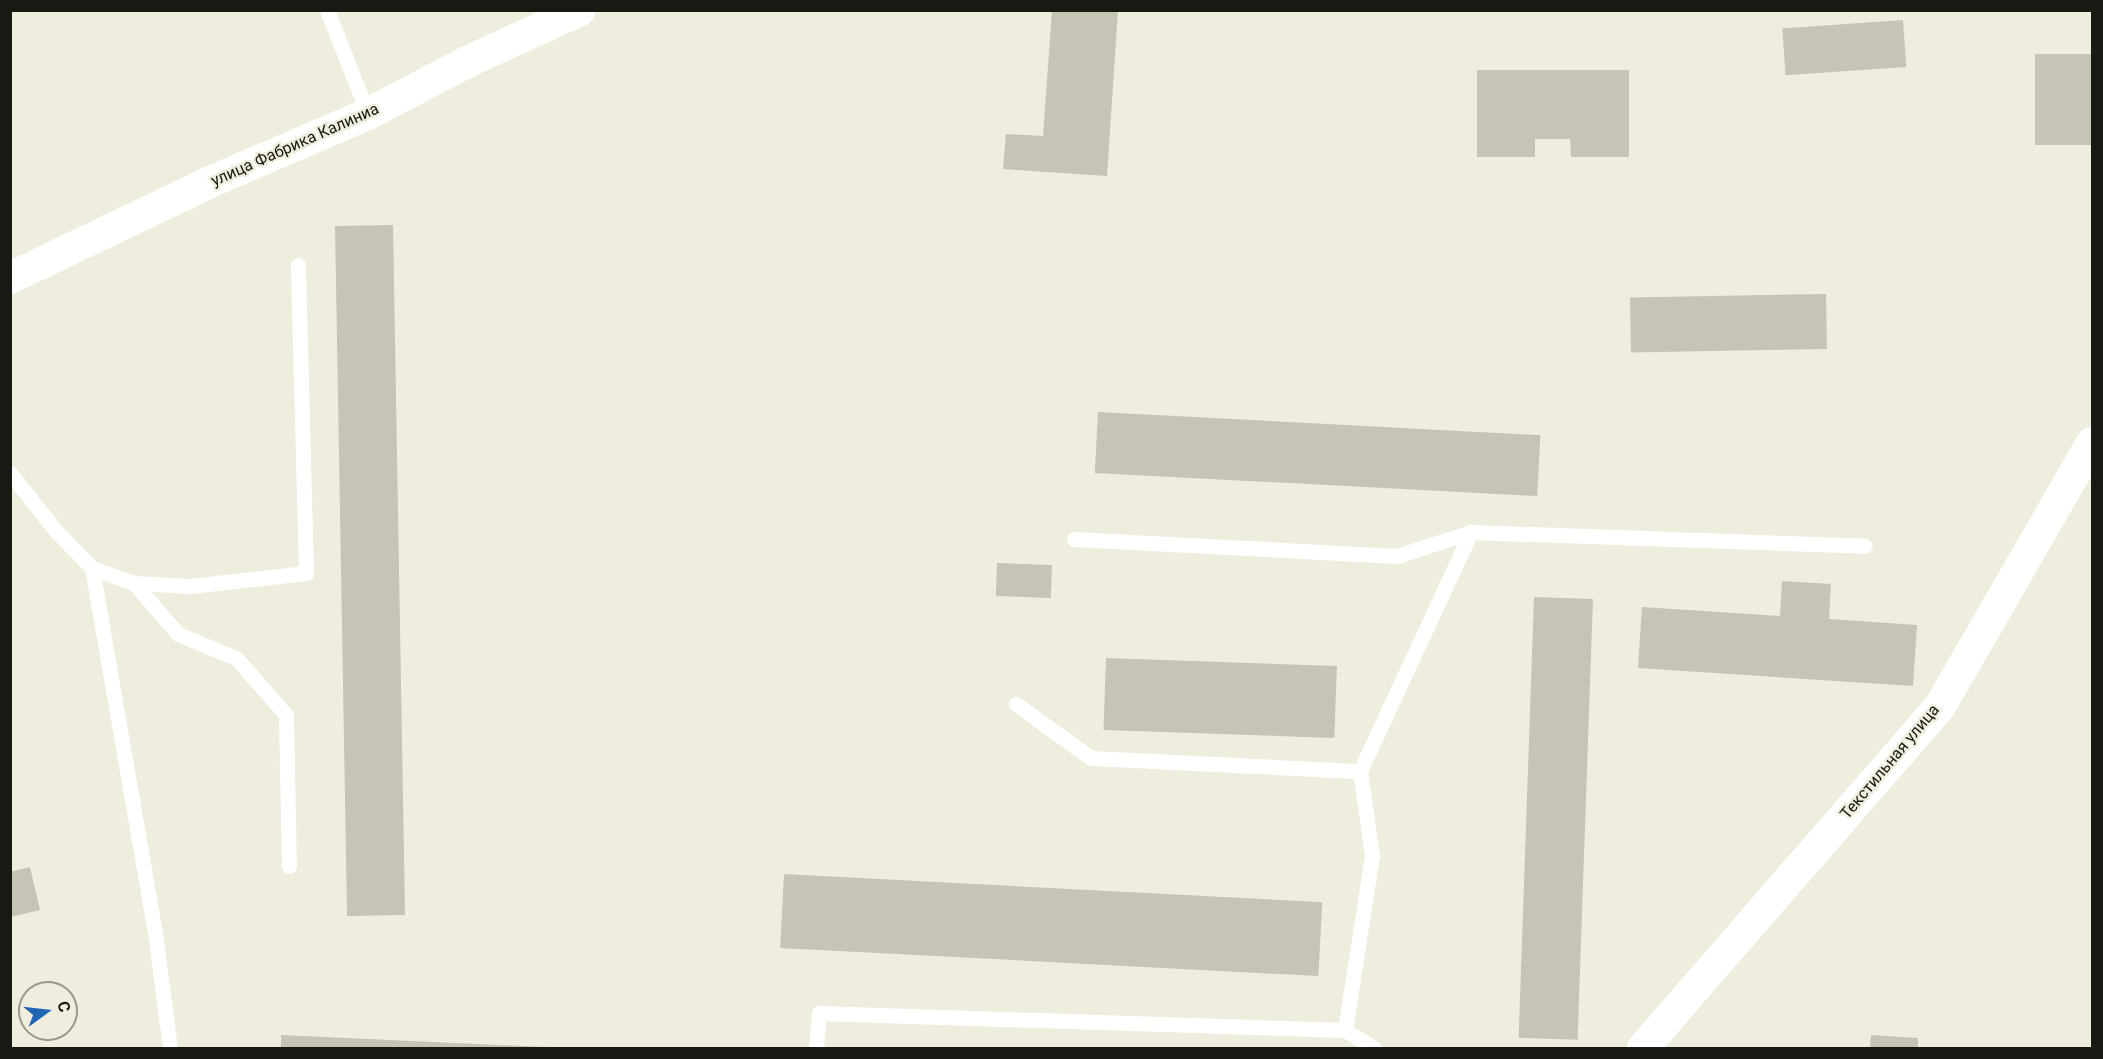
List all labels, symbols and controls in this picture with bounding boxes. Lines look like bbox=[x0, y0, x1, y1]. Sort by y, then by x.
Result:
street label: улица Фабрика Калиниа bbox=[208, 99, 382, 191]
street label: Текстильная улица bbox=[1836, 701, 1944, 823]
north arrow bbox=[18, 981, 78, 1041]
text: С bbox=[53, 999, 74, 1014]

